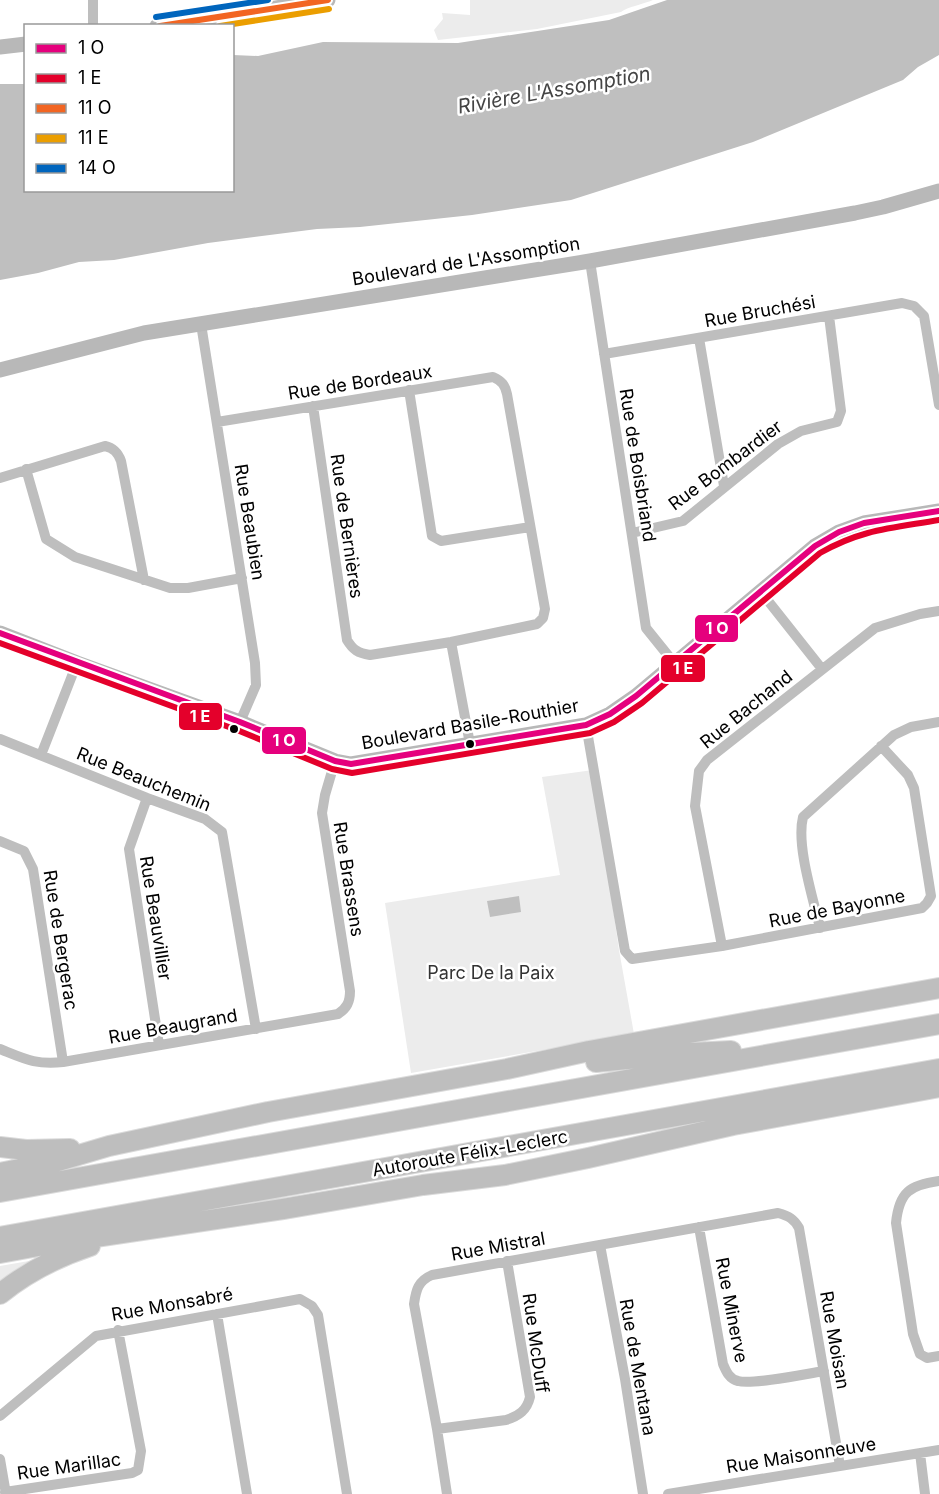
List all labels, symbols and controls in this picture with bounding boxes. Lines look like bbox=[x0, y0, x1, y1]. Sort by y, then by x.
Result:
legend bbox=[24, 24, 234, 192]
text: 1 O bbox=[78, 37, 104, 58]
water label: Rivière L'Assomption bbox=[456, 61, 652, 119]
text: 1 E bbox=[78, 67, 101, 88]
text: 11 O bbox=[78, 97, 111, 118]
text: 11 E bbox=[78, 127, 109, 148]
text: 14 O bbox=[78, 157, 116, 178]
street label: Boulevard de L'Assomption bbox=[351, 233, 581, 289]
street label: Rue Bruchési bbox=[703, 291, 817, 331]
street label: Rue de Bordeaux bbox=[286, 360, 434, 404]
street label: Rue de Boisbriand bbox=[616, 387, 660, 543]
street label: Rue Bombardier bbox=[664, 415, 786, 514]
street label: Rue de Bernières bbox=[326, 452, 368, 600]
street label: Rue Beaubien bbox=[230, 462, 270, 582]
line badge: 1 O bbox=[694, 614, 739, 643]
text: 1 O bbox=[705, 618, 729, 638]
line badge: 1 E bbox=[660, 654, 706, 683]
text: 1 E bbox=[673, 658, 693, 678]
street label: Rue Bachand bbox=[696, 665, 796, 753]
street label: Boulevard Basile-Routhier bbox=[360, 695, 580, 753]
line badge: 1 E bbox=[178, 702, 223, 731]
text: 1 E bbox=[190, 706, 210, 726]
unlabelled marker bbox=[228, 723, 240, 735]
line badge: 1 O bbox=[261, 726, 307, 755]
text: 1 O bbox=[272, 730, 296, 750]
unlabelled marker bbox=[464, 738, 476, 750]
street label: Rue Beauchemin bbox=[74, 742, 214, 816]
street label: Rue Brassens bbox=[330, 820, 368, 938]
street label: Rue Beauvillier bbox=[136, 854, 176, 982]
street label: Rue de Bergerac bbox=[40, 868, 82, 1012]
street label: Rue de Bayonne bbox=[767, 884, 907, 932]
park label: Parc De la Paix bbox=[427, 962, 555, 983]
street label: Rue Beaugrand bbox=[107, 1004, 239, 1048]
street label: Autoroute Félix-Leclerc bbox=[371, 1125, 569, 1181]
street label: Rue Mistral bbox=[449, 1227, 547, 1265]
street label: Rue Minerve bbox=[711, 1256, 753, 1364]
street label: Rue Monsabré bbox=[110, 1283, 234, 1325]
street label: Rue Moisan bbox=[816, 1289, 854, 1391]
street label: Rue McDuff bbox=[519, 1292, 553, 1395]
street label: Rue de Mentana bbox=[616, 1297, 660, 1437]
street label: Rue Maisonneuve bbox=[725, 1433, 877, 1477]
street label: Rue Marillac bbox=[16, 1448, 122, 1484]

